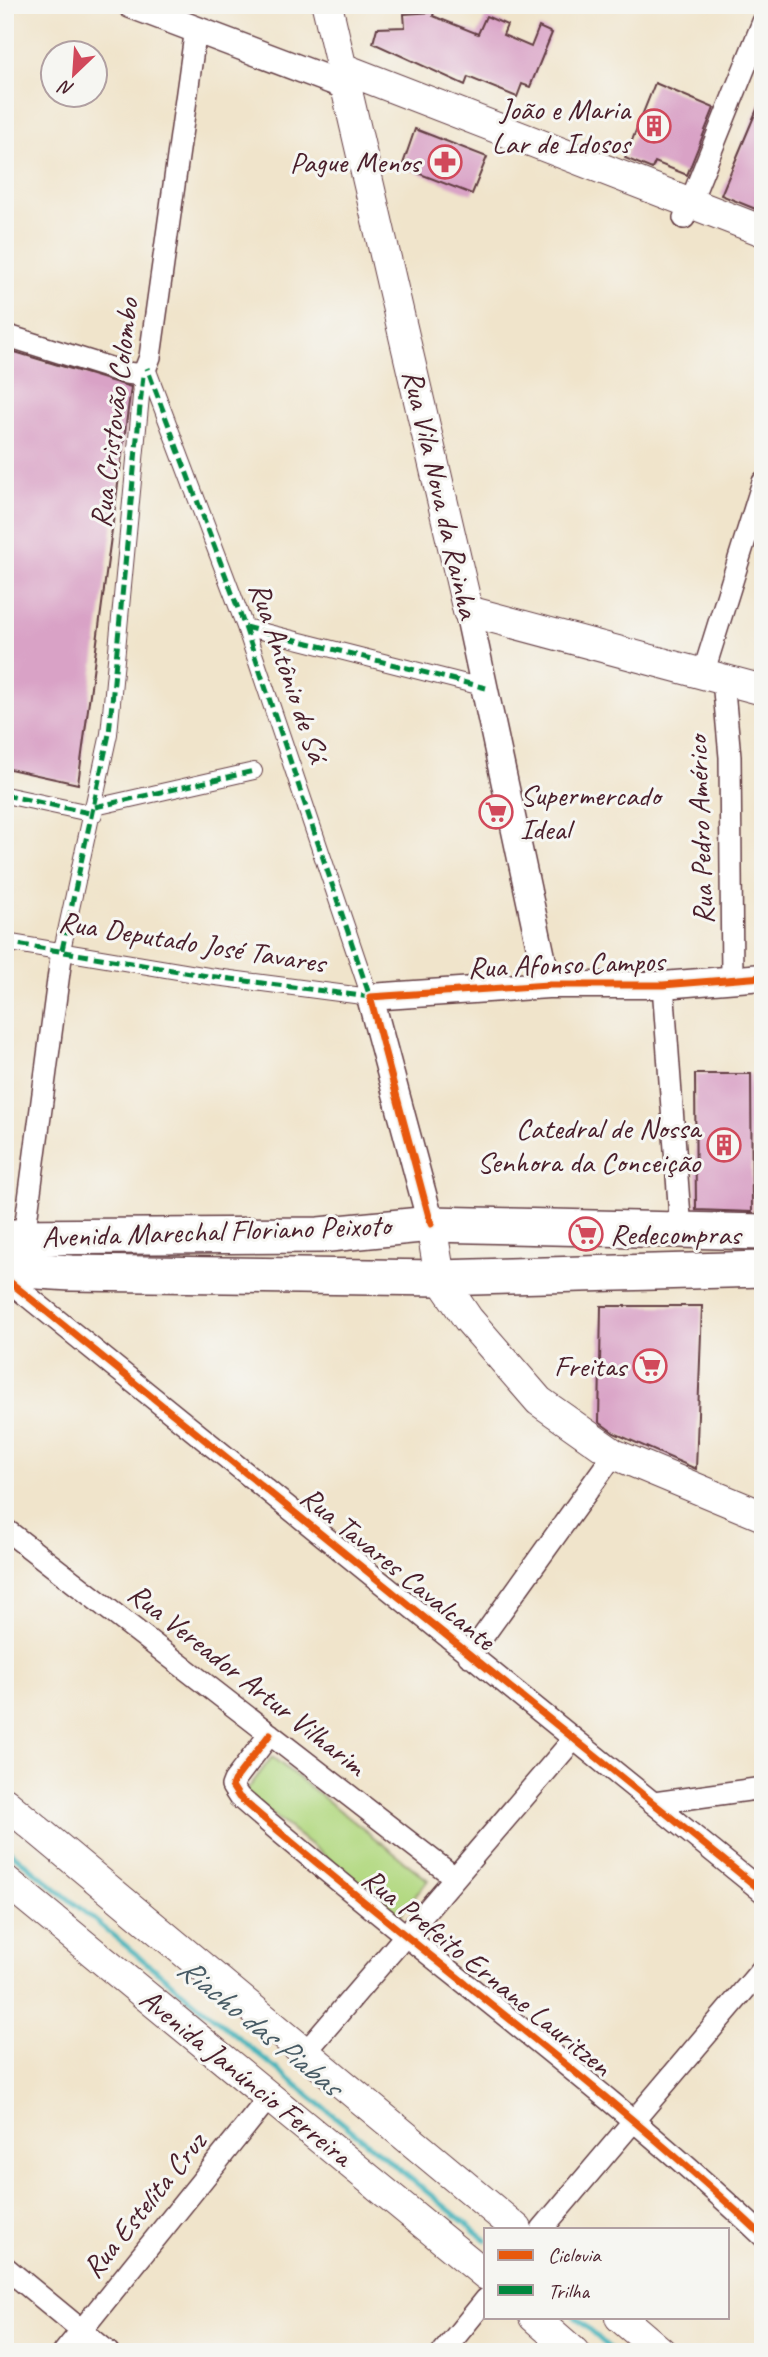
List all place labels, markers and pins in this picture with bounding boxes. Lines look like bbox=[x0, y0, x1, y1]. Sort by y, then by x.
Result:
place label: João e Maria Lar de Idosos bbox=[492, 90, 633, 162]
building icon: João e Maria Lar de Idosos bbox=[635, 107, 673, 145]
place label: Pague Menos bbox=[290, 143, 423, 181]
pharmacy icon: Pague Menos bbox=[426, 143, 464, 181]
place label: Supermercado Ideal bbox=[520, 776, 664, 848]
supermarket icon: Supermercado Ideal bbox=[477, 793, 515, 831]
place label: Catedral de Nossa Senhora da Conceição bbox=[477, 1109, 703, 1181]
building icon: Catedral de Nossa Senhora da Conceição bbox=[705, 1126, 743, 1164]
supermarket icon: Redecompras bbox=[567, 1215, 605, 1253]
place label: Redecompras bbox=[610, 1215, 743, 1253]
place label: Freitas bbox=[554, 1347, 629, 1385]
supermarket icon: Freitas bbox=[631, 1347, 669, 1385]

